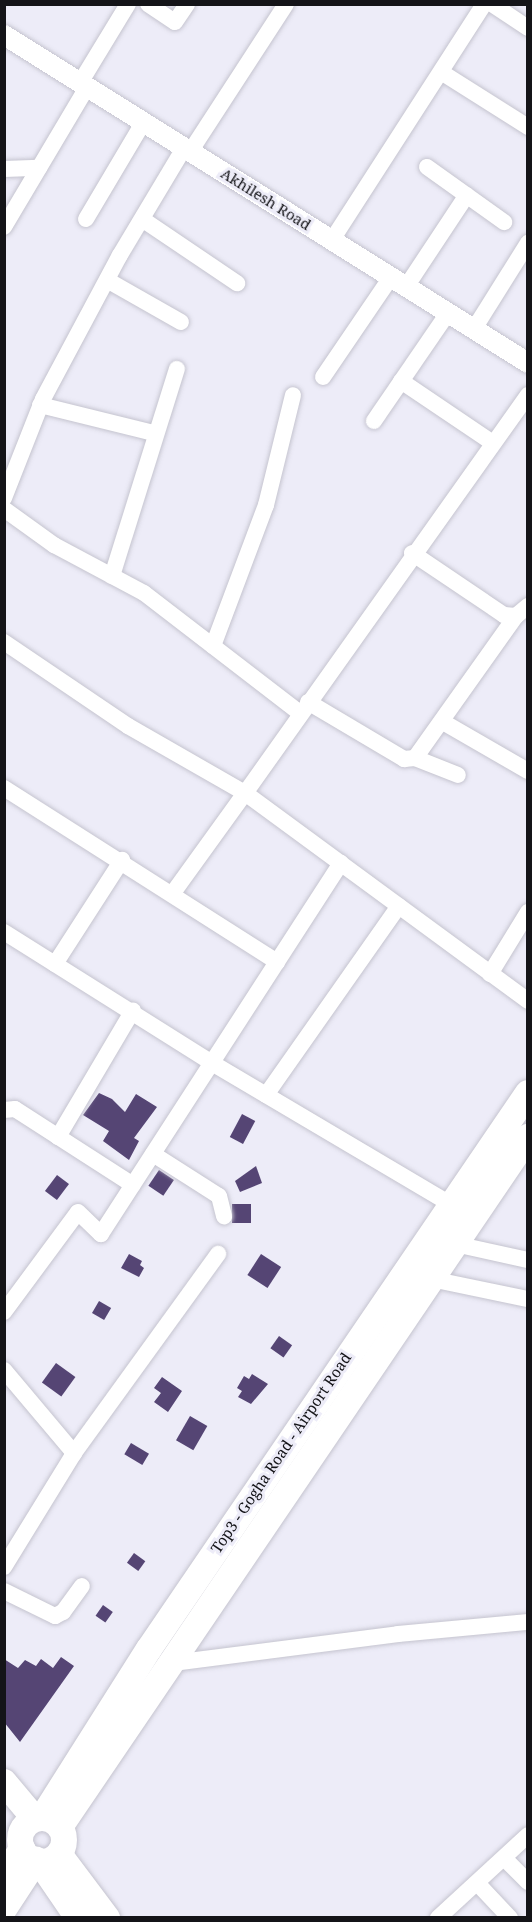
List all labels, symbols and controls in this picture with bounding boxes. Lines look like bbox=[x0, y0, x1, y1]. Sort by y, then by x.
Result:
street label: Akhilesh Road bbox=[218, 164, 314, 234]
street label: Top3 - Gogha Road - Airport Road bbox=[207, 1349, 355, 1557]

